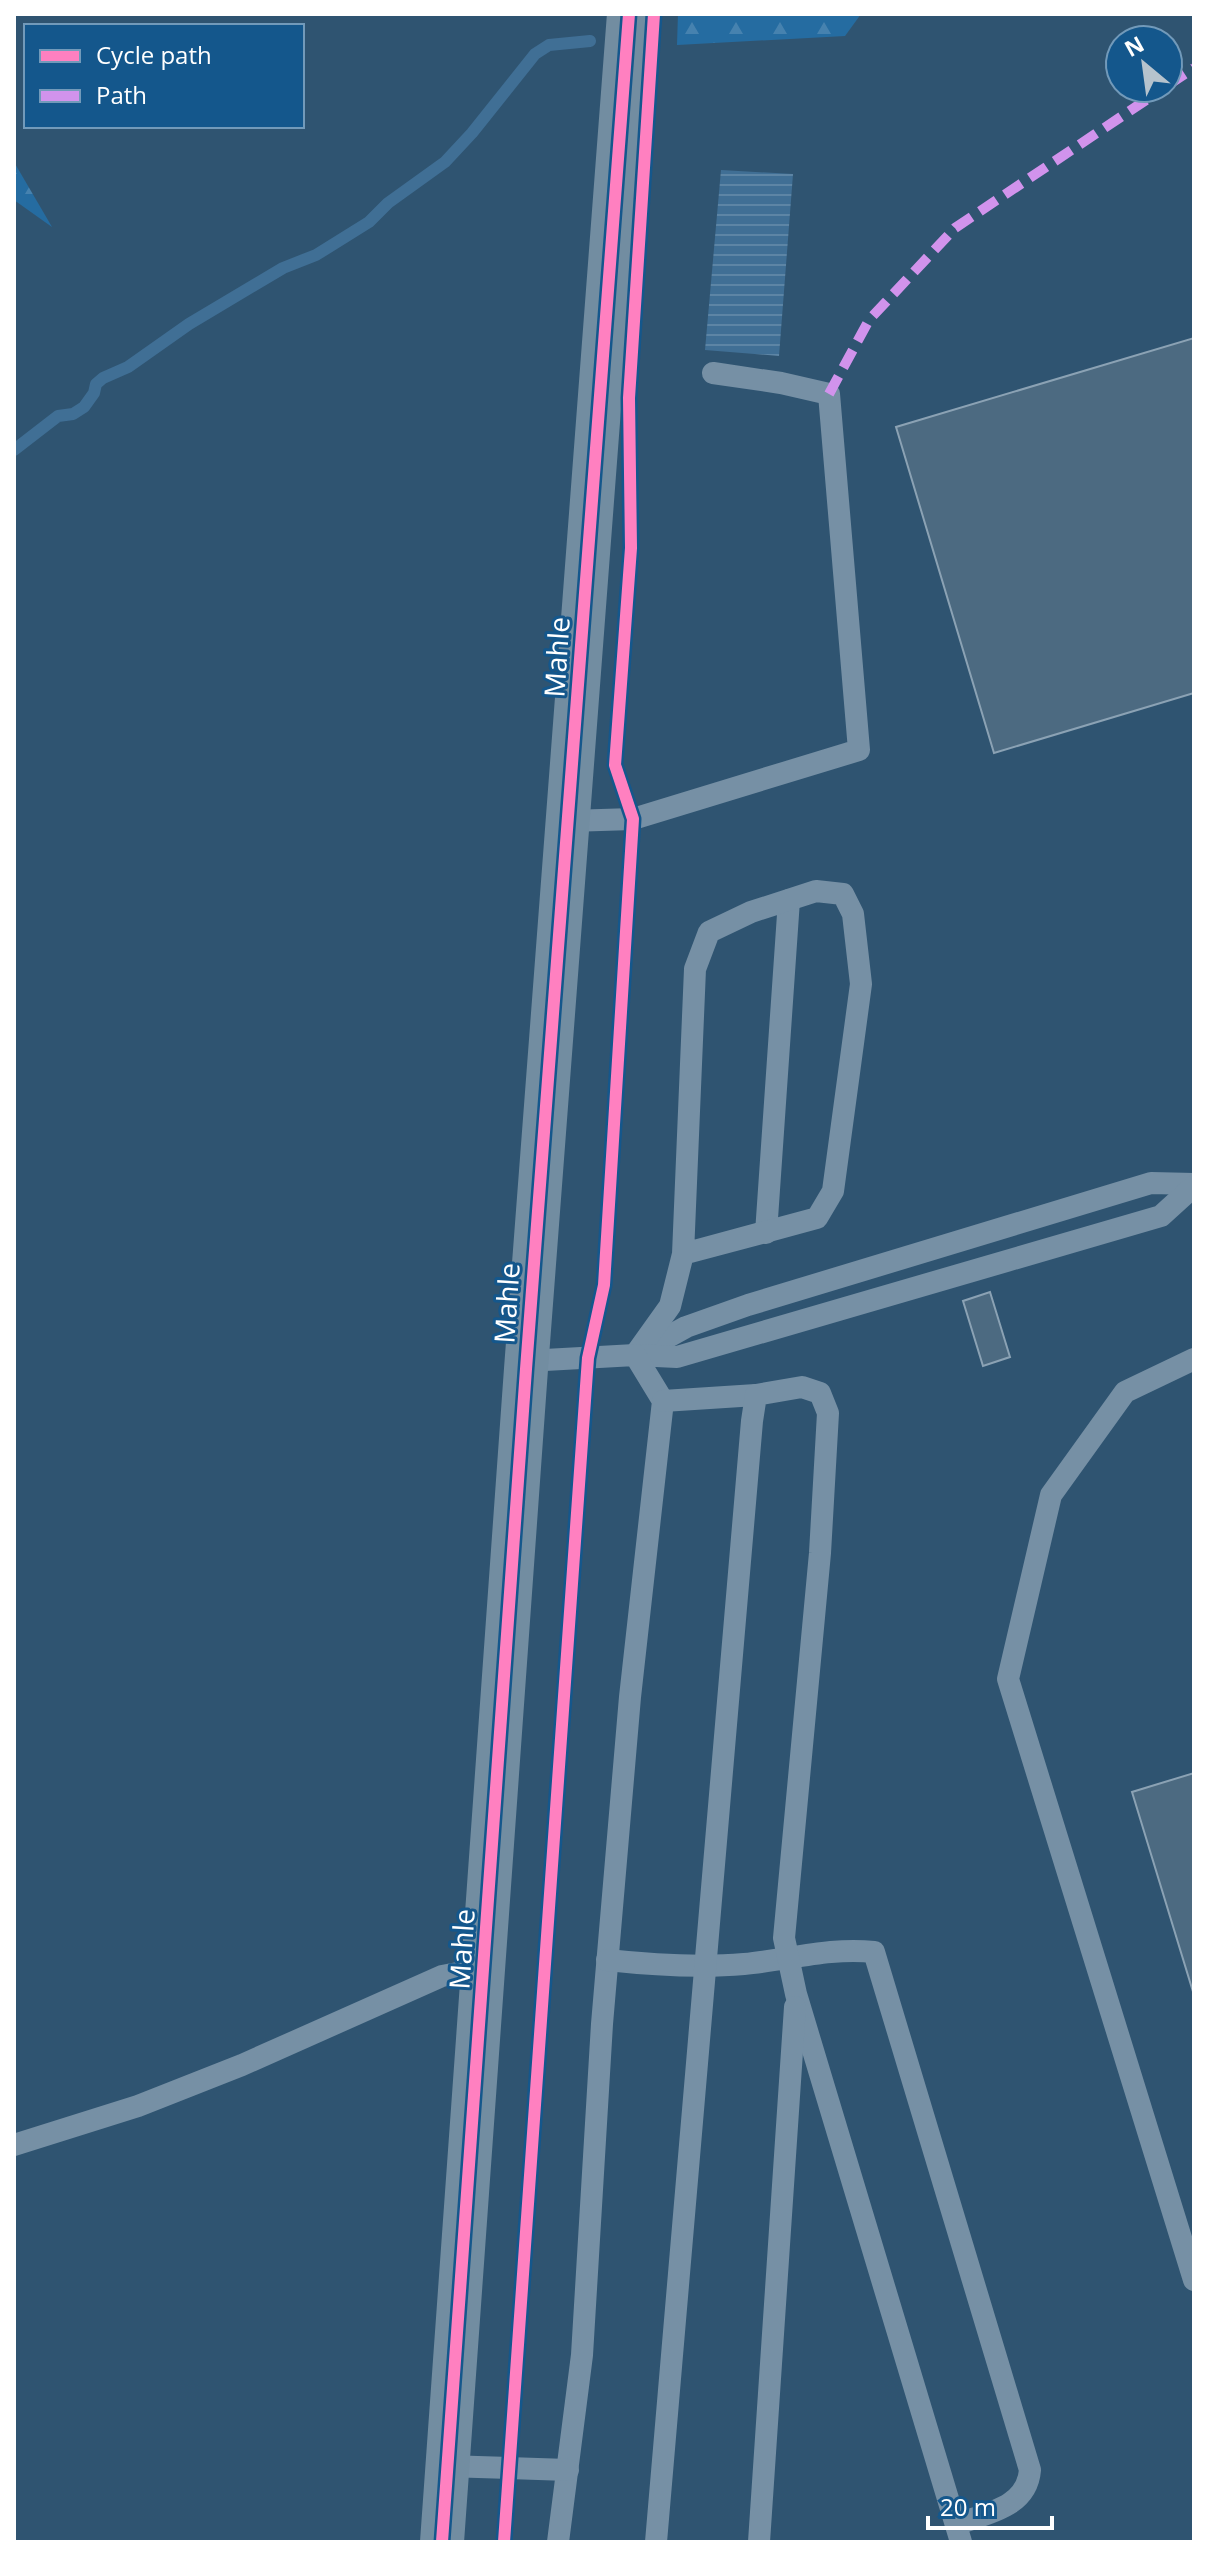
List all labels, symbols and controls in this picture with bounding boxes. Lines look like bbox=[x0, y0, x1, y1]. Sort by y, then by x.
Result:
legend bbox=[24, 24, 304, 128]
north arrow bbox=[1104, 24, 1184, 104]
text: N bbox=[1119, 28, 1149, 63]
text: Cycle path bbox=[96, 38, 212, 71]
text: Path bbox=[96, 78, 147, 111]
street label: Mahle bbox=[534, 615, 578, 699]
street label: Mahle bbox=[484, 1261, 528, 1345]
street label: Mahle bbox=[439, 1907, 483, 1991]
scale bar bbox=[928, 2480, 1052, 2530]
text: 20 m bbox=[940, 2490, 996, 2523]

